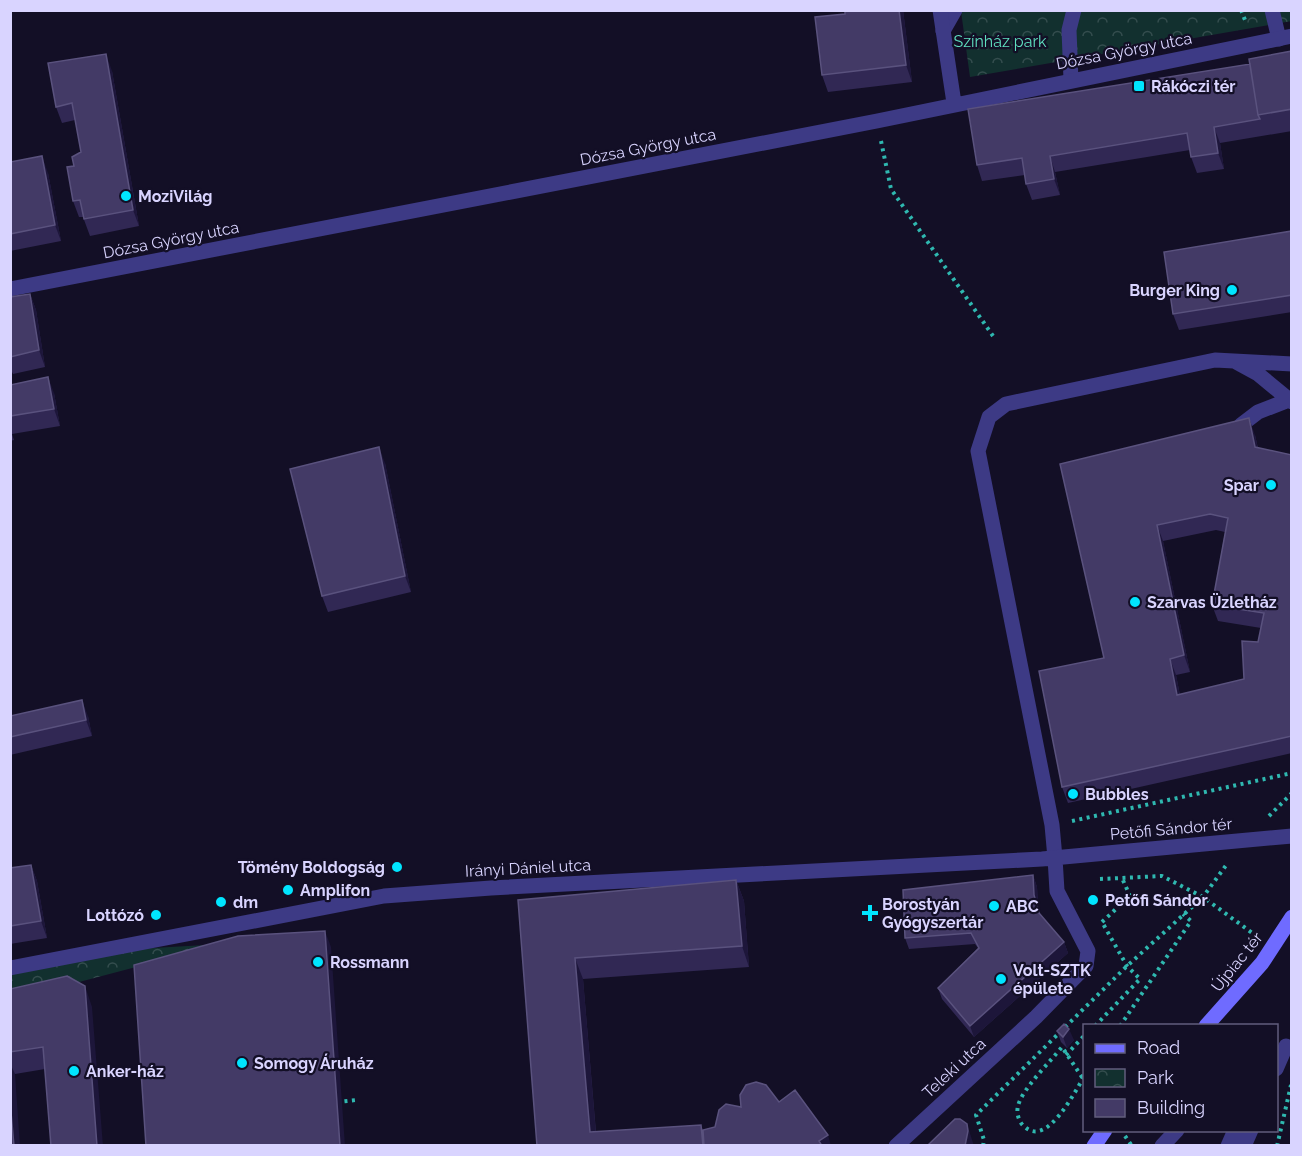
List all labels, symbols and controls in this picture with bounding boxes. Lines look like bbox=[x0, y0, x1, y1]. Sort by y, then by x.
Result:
street label: Dózsa György utca bbox=[1054, 28, 1194, 74]
park label: Színház park bbox=[953, 32, 1047, 51]
place label: Rákóczi tér bbox=[1151, 77, 1236, 96]
marker: Rákóczi tér bbox=[1132, 79, 1146, 93]
street label: Dózsa György utca bbox=[578, 124, 718, 170]
place label: MoziVilág bbox=[138, 187, 213, 206]
marker: MoziVilág bbox=[119, 189, 133, 203]
street label: Dózsa György utca bbox=[101, 217, 241, 263]
place label: Burger King bbox=[1129, 281, 1220, 300]
marker: Burger King bbox=[1225, 283, 1239, 297]
place label: Spar bbox=[1224, 476, 1259, 495]
marker: Spar bbox=[1264, 478, 1278, 492]
place label: Szarvas Üzletház bbox=[1147, 592, 1277, 612]
marker: Szarvas Üzletház bbox=[1128, 595, 1142, 609]
place label: Bubbles bbox=[1085, 785, 1149, 804]
marker: Bubbles bbox=[1066, 787, 1080, 801]
street label: Petőfi Sándor tér bbox=[1109, 814, 1233, 844]
street label: Irányi Dániel utca bbox=[465, 855, 591, 881]
place label: Tömény Boldogság bbox=[238, 858, 385, 877]
marker: Tömény Boldogság bbox=[390, 860, 404, 874]
place label: Amplifon bbox=[300, 881, 370, 900]
marker: Amplifon bbox=[281, 883, 295, 897]
place label: Petőfi Sándor bbox=[1105, 891, 1208, 910]
place label: dm bbox=[233, 893, 258, 912]
marker: Petőfi Sándor bbox=[1086, 893, 1100, 907]
marker: dm bbox=[214, 895, 228, 909]
place label: Borostyán Gyógyszertár bbox=[882, 895, 983, 932]
place label: ABC bbox=[1006, 897, 1039, 916]
marker: ABC bbox=[987, 899, 1001, 913]
place label: Lottózó bbox=[86, 906, 144, 925]
marker: Borostyán Gyógyszertár bbox=[863, 906, 877, 920]
marker: Lottózó bbox=[149, 908, 163, 922]
street label: Újpiac tér bbox=[1207, 928, 1267, 995]
place label: Rossmann bbox=[330, 953, 409, 972]
marker: Rossmann bbox=[311, 955, 325, 969]
place label: Volt-SZTK épülete bbox=[1013, 961, 1091, 998]
marker: Volt-SZTK épülete bbox=[994, 972, 1008, 986]
legend bbox=[1083, 1024, 1278, 1132]
street label: Teleki utca bbox=[918, 1034, 990, 1102]
text: Road bbox=[1137, 1037, 1180, 1058]
place label: Somogy Áruház bbox=[254, 1053, 374, 1073]
marker: Somogy Áruház bbox=[235, 1056, 249, 1070]
place label: Anker-ház bbox=[86, 1062, 164, 1081]
marker: Anker-ház bbox=[67, 1064, 81, 1078]
text: Park bbox=[1137, 1067, 1174, 1088]
text: Building bbox=[1137, 1097, 1205, 1118]

